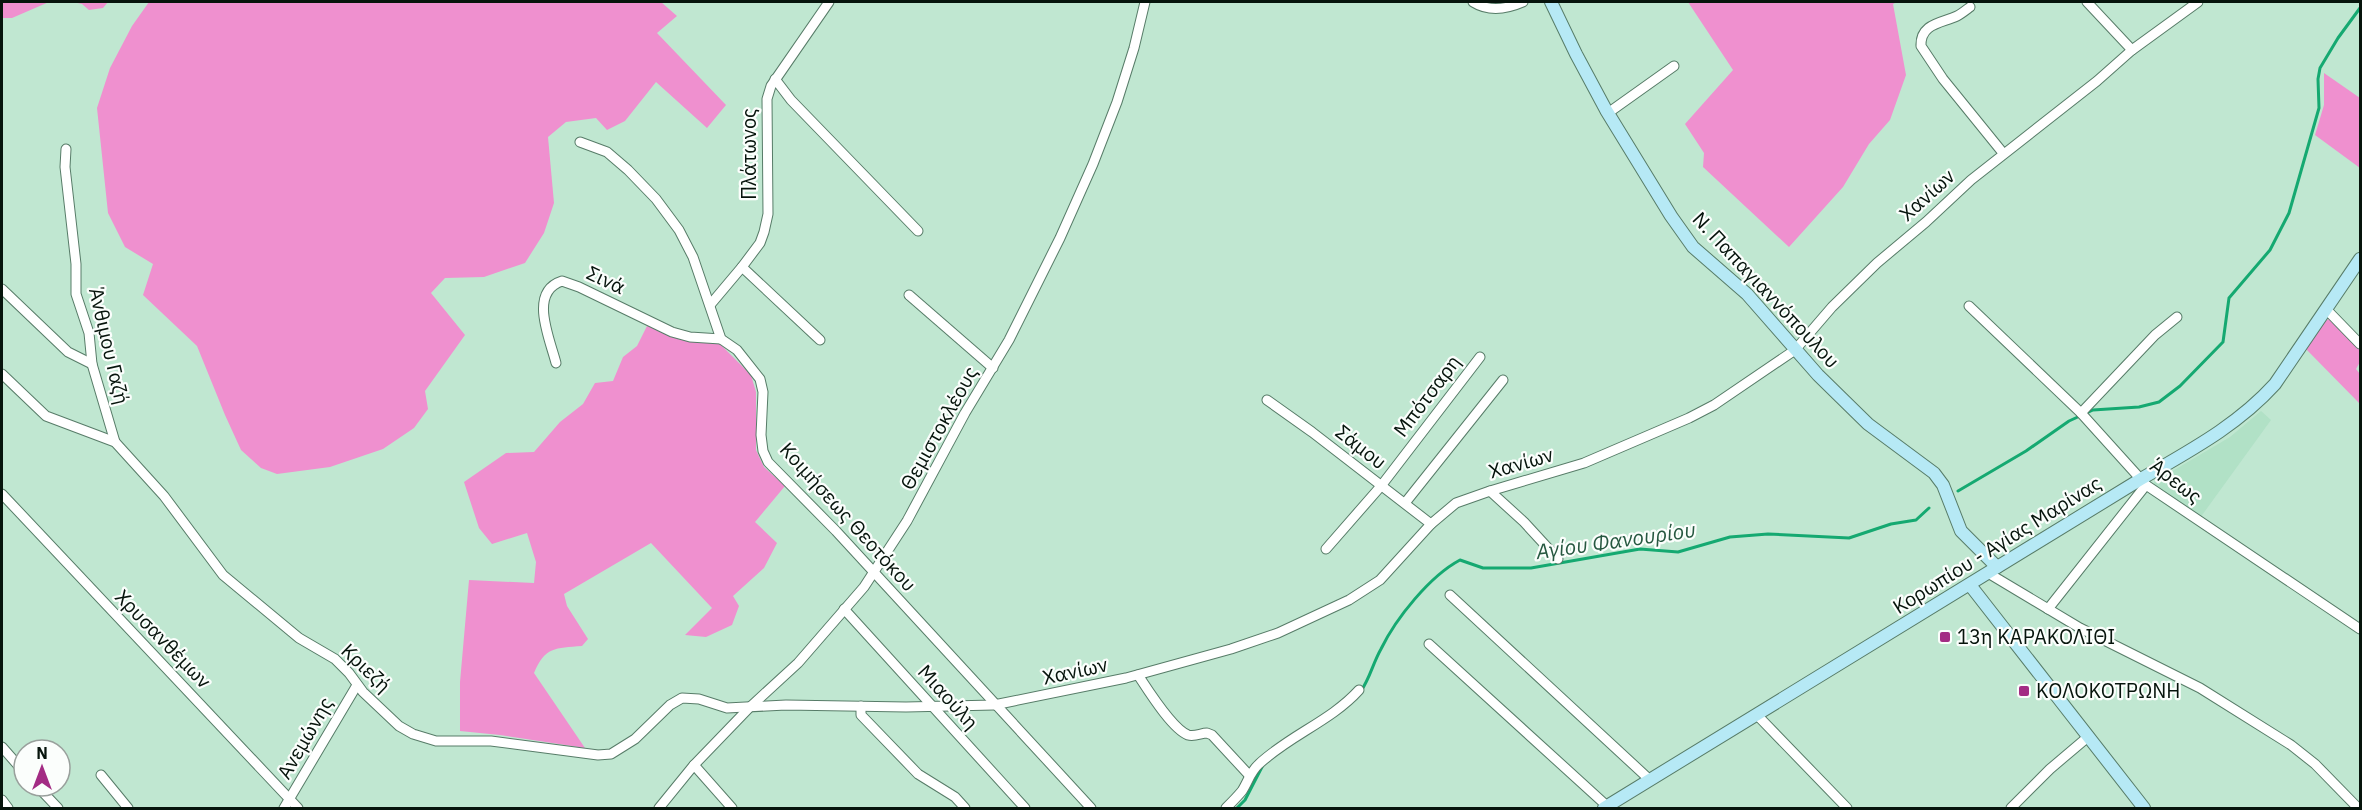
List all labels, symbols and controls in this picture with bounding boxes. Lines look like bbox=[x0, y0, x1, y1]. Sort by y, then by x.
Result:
street label: Πλάτωνος bbox=[735, 108, 762, 200]
street label: Χανίων bbox=[1893, 163, 1960, 227]
street label: Ν. Παπαγιαννόπουλου bbox=[1687, 206, 1846, 374]
street label: Σινά bbox=[583, 259, 630, 300]
street label: Άνθιμου Γαζή bbox=[83, 285, 136, 407]
street label: Μπότσαρη bbox=[1387, 349, 1466, 442]
street label: Θεμιστοκλέους bbox=[893, 361, 984, 494]
street label: Σάμου bbox=[1330, 418, 1392, 475]
street label: Κοιμήσεως Θεοτόκου bbox=[774, 436, 923, 597]
street label: Χανίων bbox=[1485, 440, 1556, 485]
street label: Άρεως bbox=[2145, 452, 2208, 509]
street label: Κορωπίου - Αγίας Μαρίνας bbox=[1887, 469, 2106, 620]
water label: Αγίου Φανουρίου bbox=[1533, 515, 1698, 565]
street label: Χρυσανθέμων bbox=[109, 583, 217, 694]
place label: 13η ΚΑΡΑΚΟΛΙΘΙ bbox=[1957, 623, 2115, 650]
marker: 13η ΚΑΡΑΚΟΛΙΘΙ bbox=[1938, 630, 1952, 644]
street label: Κριεζή bbox=[336, 637, 397, 698]
street label: Χανίων bbox=[1040, 650, 1110, 691]
street label: Μιαούλη bbox=[912, 658, 985, 735]
place label: ΚΟΛΟΚΟΤΡΩΝΗ bbox=[2036, 677, 2181, 704]
marker: ΚΟΛΟΚΟΤΡΩΝΗ bbox=[2017, 684, 2031, 698]
street label: Ανεμώνης bbox=[270, 692, 339, 784]
north arrow bbox=[12, 738, 72, 798]
text: N bbox=[36, 743, 48, 763]

